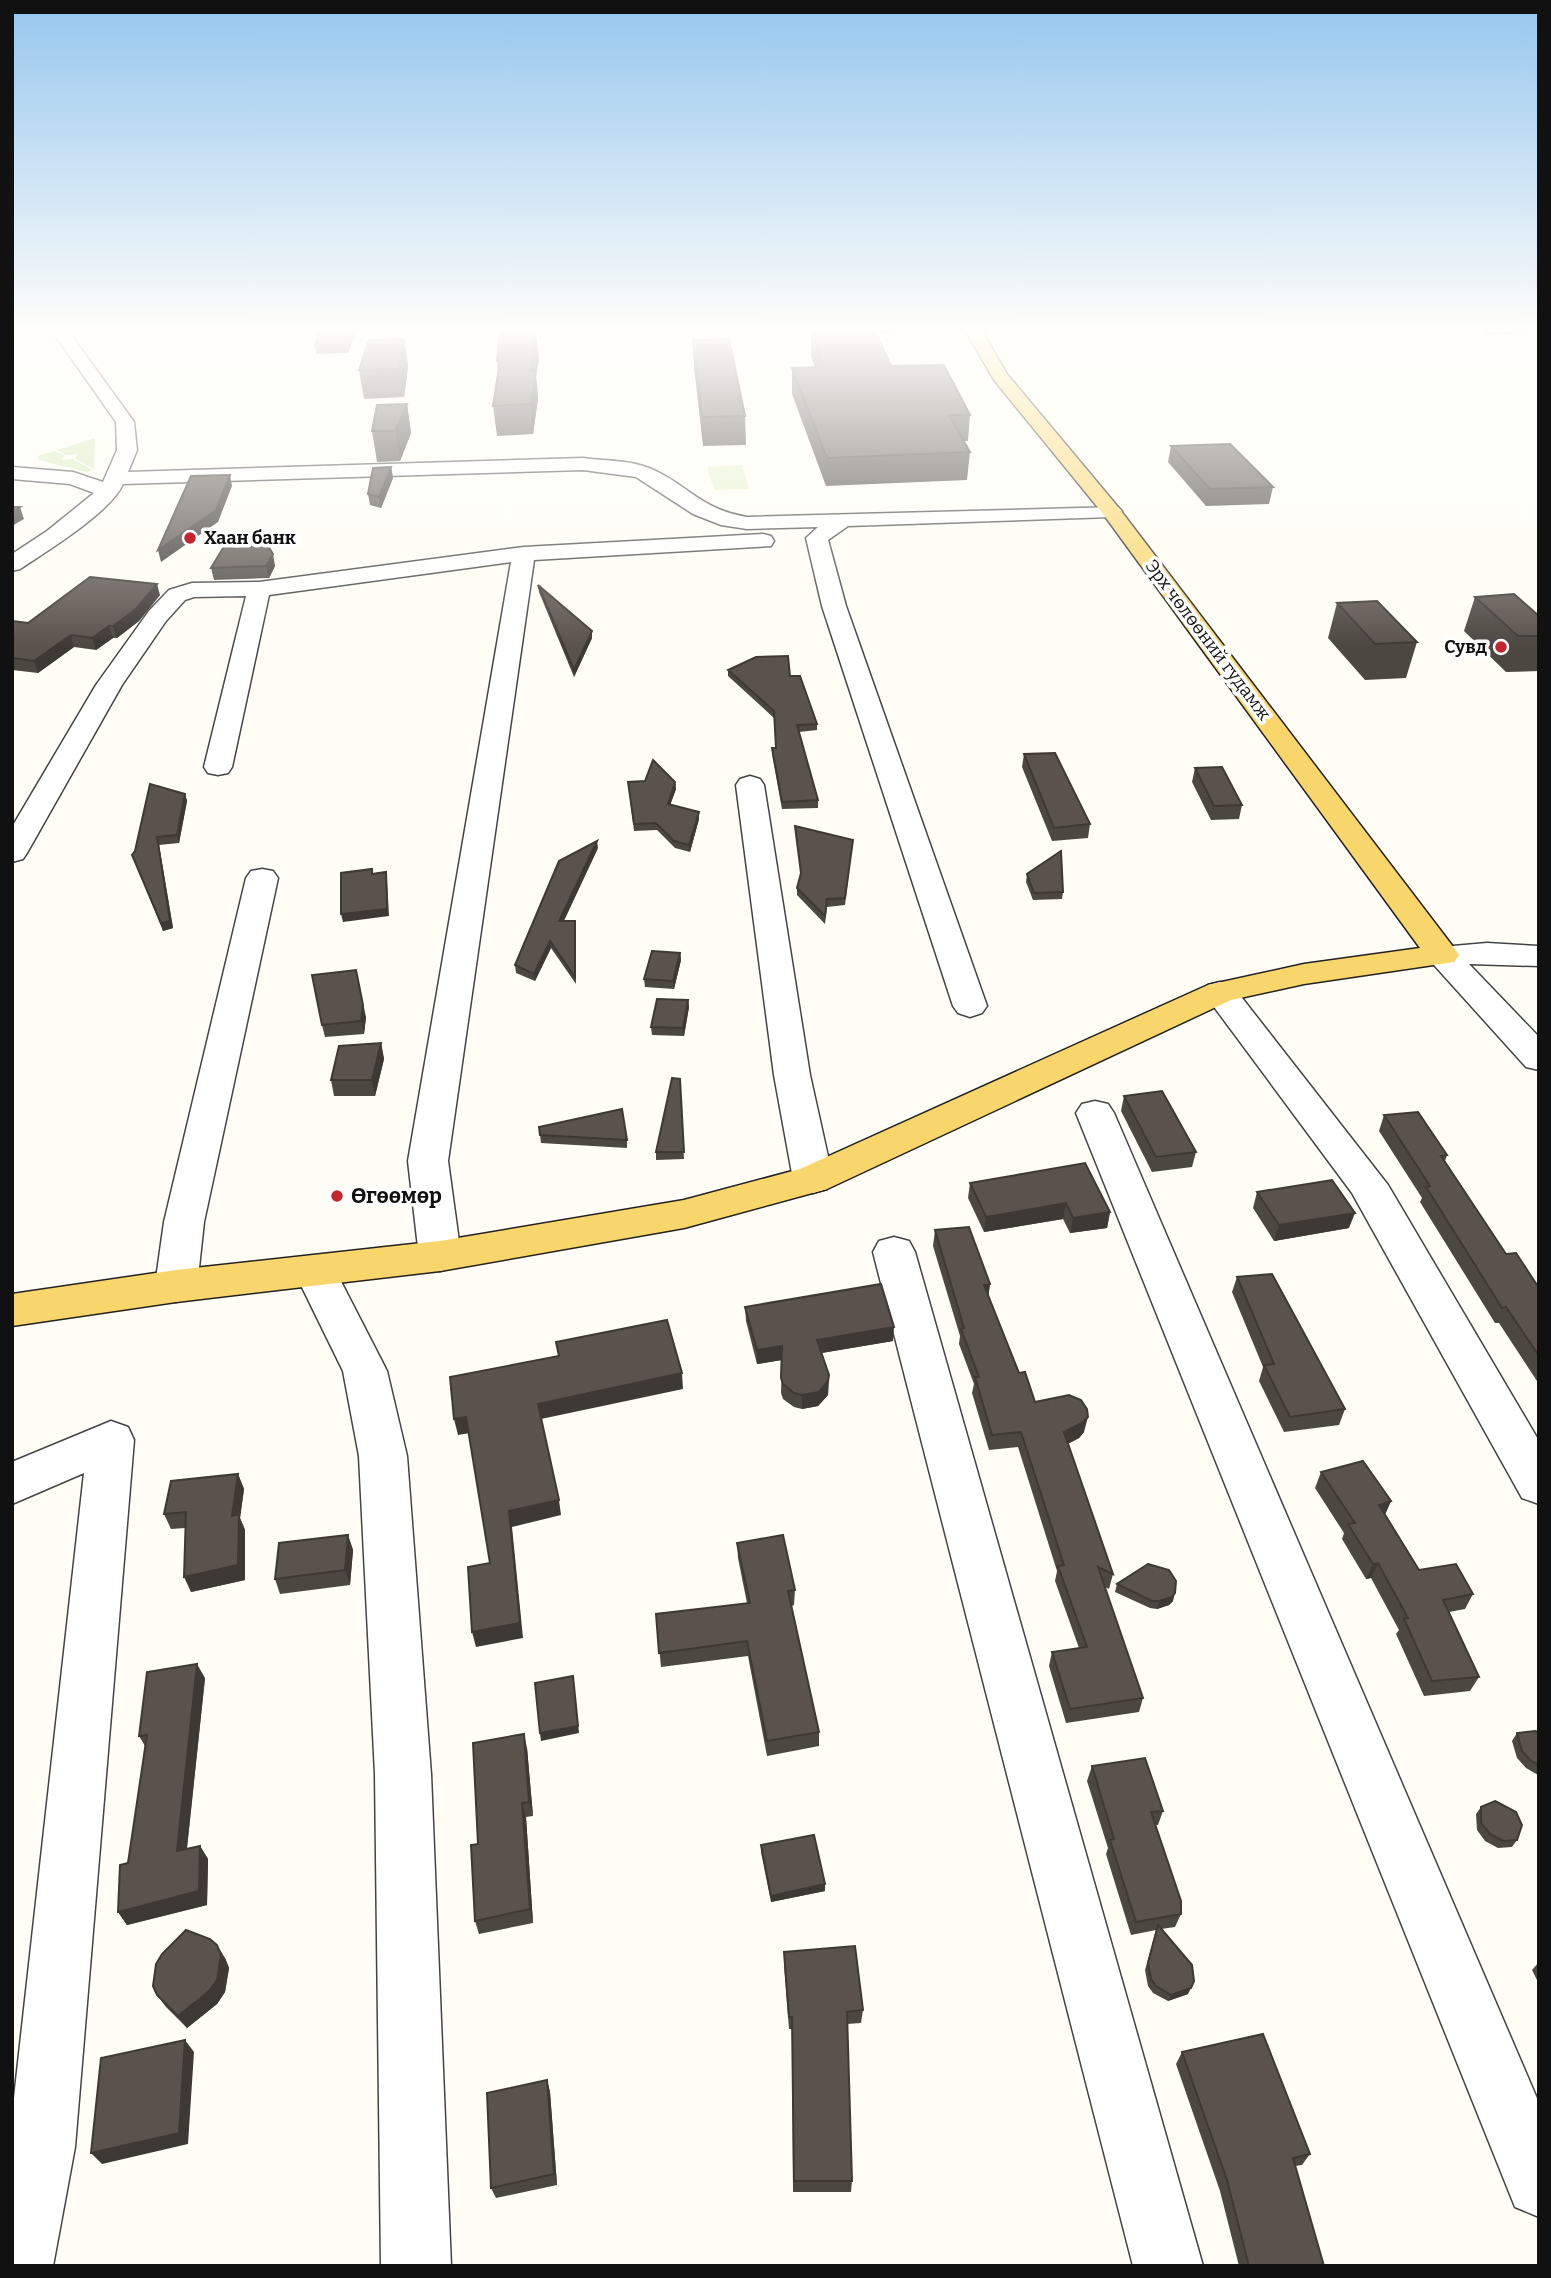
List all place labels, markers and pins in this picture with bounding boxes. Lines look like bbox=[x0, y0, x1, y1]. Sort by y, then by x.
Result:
place label: Хаан банк bbox=[204, 527, 296, 549]
marker: Хаан банк bbox=[182, 530, 198, 546]
place label: Сувд bbox=[1444, 636, 1487, 658]
marker: Сувд bbox=[1493, 639, 1509, 655]
place label: Өгөөмөр bbox=[351, 1183, 442, 1209]
marker: Өгөөмөр bbox=[329, 1188, 345, 1204]

